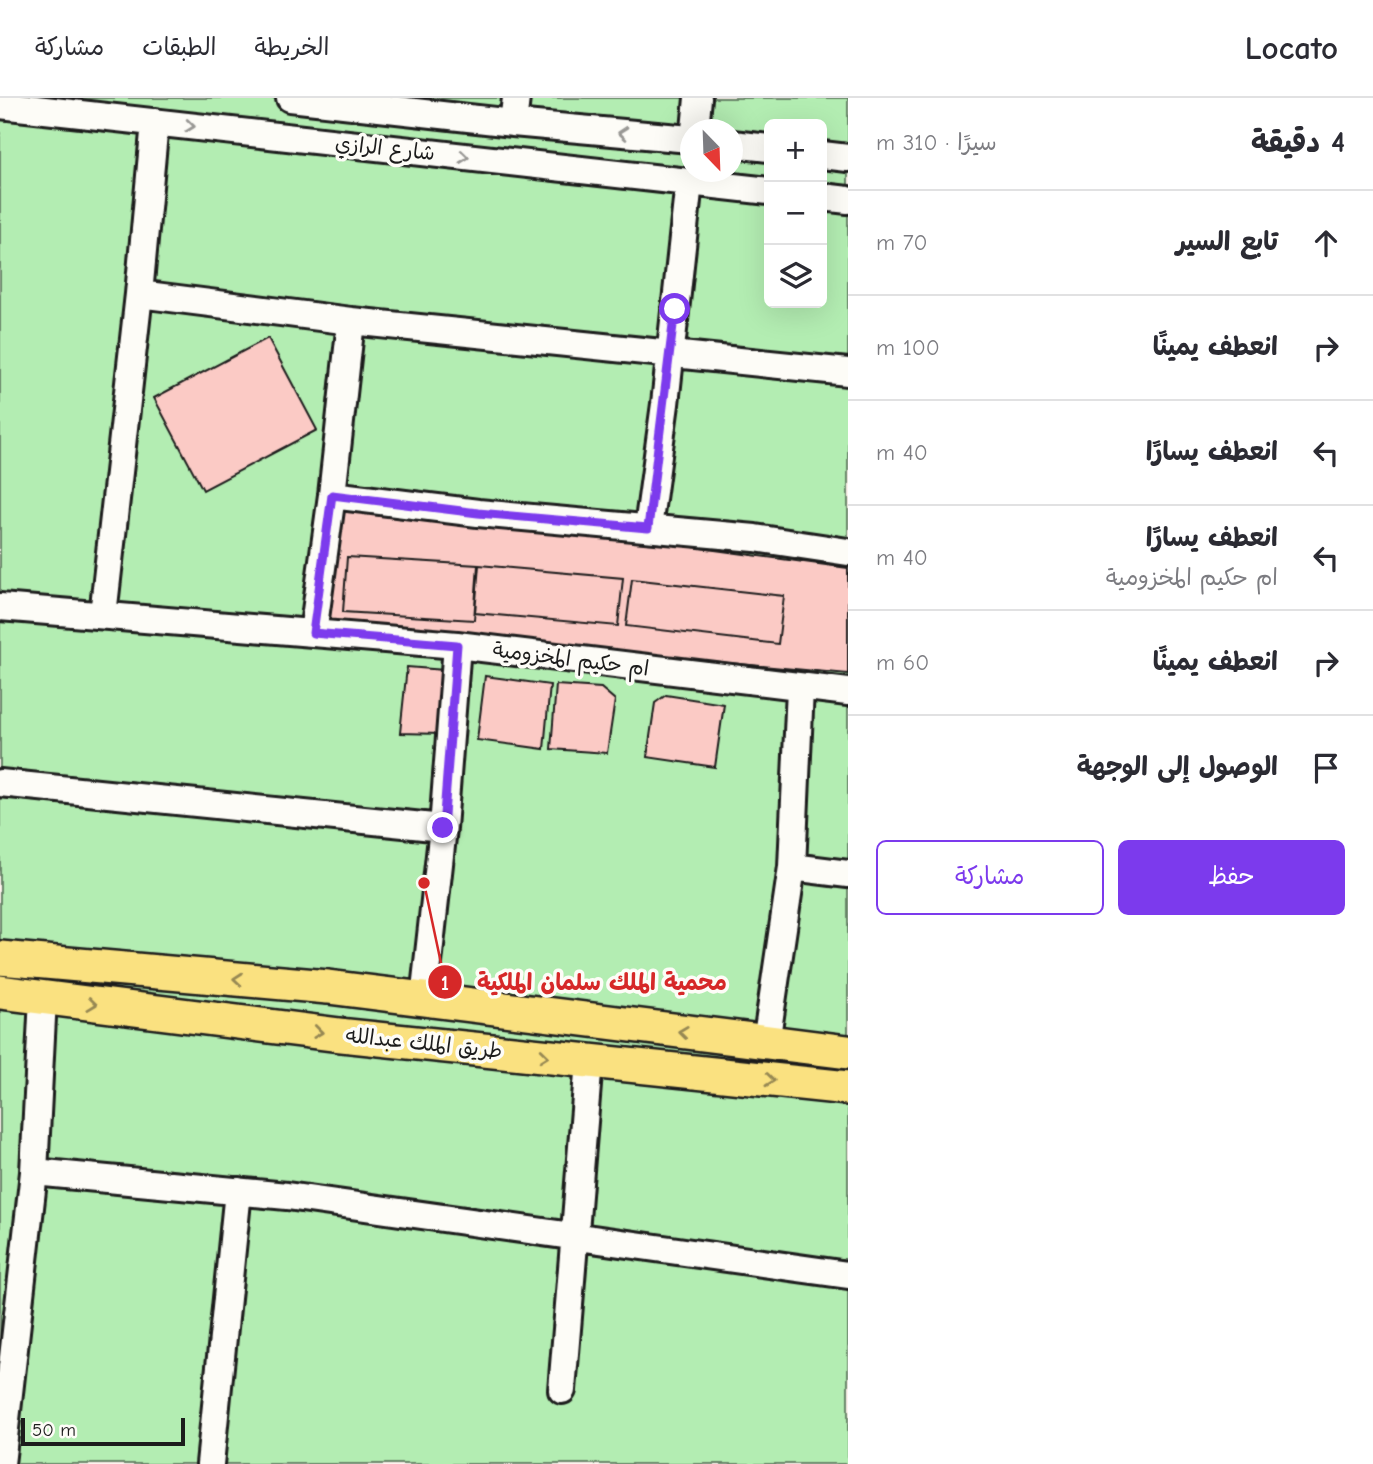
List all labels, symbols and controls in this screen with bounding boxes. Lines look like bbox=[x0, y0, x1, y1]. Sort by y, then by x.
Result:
text: Locato bbox=[1245, 29, 1338, 67]
text: مشاركة bbox=[35, 33, 104, 61]
text: الطبقات bbox=[142, 33, 217, 61]
text: الخريطة bbox=[255, 33, 329, 61]
one-way arrow bbox=[184, 118, 195, 133]
north arrow bbox=[680, 119, 743, 182]
map controls bbox=[764, 119, 827, 308]
button: + bbox=[764, 119, 827, 182]
one-way arrow bbox=[617, 125, 628, 140]
text: 4 دقيقة bbox=[1251, 125, 1345, 160]
text: سيرًا · 310 m bbox=[876, 129, 997, 156]
street label: شارع الرازي bbox=[334, 131, 436, 168]
one-way arrow bbox=[459, 149, 470, 164]
button: − bbox=[764, 182, 827, 245]
icon: ahead bbox=[1307, 224, 1345, 262]
text: تابع السير bbox=[1176, 227, 1278, 257]
text: 70 m bbox=[876, 229, 928, 256]
button: layers bbox=[764, 245, 827, 308]
route start bbox=[659, 293, 690, 324]
icon: right bbox=[1307, 329, 1345, 367]
text: انعطف يمينًا bbox=[1153, 332, 1278, 362]
text: 100 m bbox=[876, 334, 940, 361]
icon: left bbox=[1307, 434, 1345, 472]
text: انعطف يسارًا bbox=[1146, 437, 1278, 467]
text: 40 m bbox=[876, 439, 928, 466]
text: انعطف يسارًا bbox=[1146, 523, 1278, 553]
icon: left bbox=[1307, 539, 1345, 577]
text: 40 m bbox=[876, 544, 928, 571]
text: ام حكيم المخزومية bbox=[1106, 564, 1278, 591]
street label: ام حكيم المخزومية bbox=[491, 638, 651, 684]
icon: right bbox=[1307, 644, 1345, 682]
text: انعطف يمينًا bbox=[1153, 647, 1278, 677]
text: 60 m bbox=[876, 649, 929, 676]
icon: arrive bbox=[1307, 749, 1345, 787]
text: الوصول إلى الوجهة bbox=[1077, 752, 1278, 782]
route end bbox=[427, 812, 458, 843]
button: مشاركة bbox=[876, 840, 1104, 915]
button: حفظ bbox=[1118, 840, 1345, 915]
callout: محمية الملك سلمان الملكية bbox=[428, 960, 740, 1004]
text: محمية الملك سلمان الملكية bbox=[477, 969, 727, 996]
text: 1 bbox=[441, 971, 449, 995]
one-way arrow bbox=[232, 972, 243, 987]
one-way arrow bbox=[86, 996, 98, 1011]
street label: طريق الملك عبدالله bbox=[344, 1023, 504, 1064]
one-way arrow bbox=[312, 1024, 324, 1039]
one-way arrow bbox=[677, 1024, 689, 1039]
one-way arrow bbox=[539, 1048, 550, 1063]
one-way arrow bbox=[764, 1072, 776, 1087]
scale bar bbox=[21, 1415, 186, 1447]
text: 50 m bbox=[32, 1419, 76, 1441]

